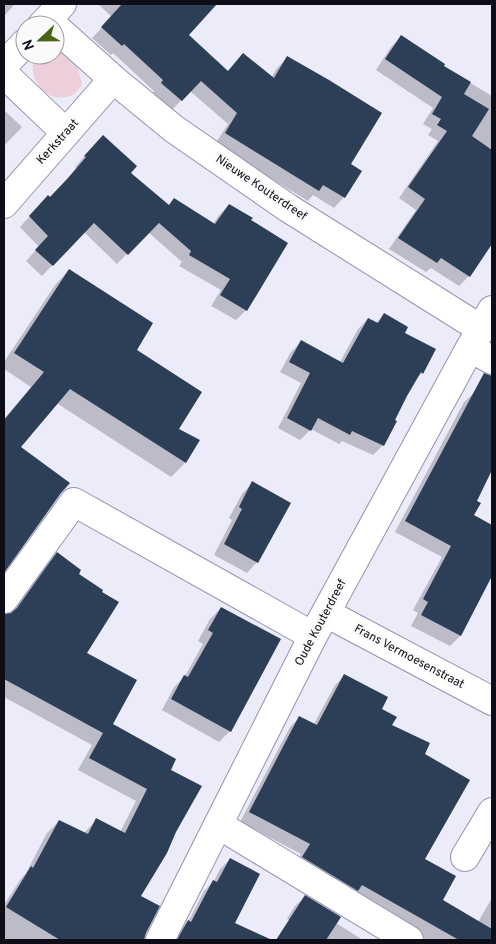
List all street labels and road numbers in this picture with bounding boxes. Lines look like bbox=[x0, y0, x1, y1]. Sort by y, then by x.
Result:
street label: Kerkstraat bbox=[33, 116, 83, 168]
street label: Nieuwe Kouterdreef bbox=[212, 151, 310, 225]
street label: Oude Kouterdreef bbox=[291, 577, 351, 669]
street label: Frans Vermoesenstraat bbox=[351, 621, 467, 693]

